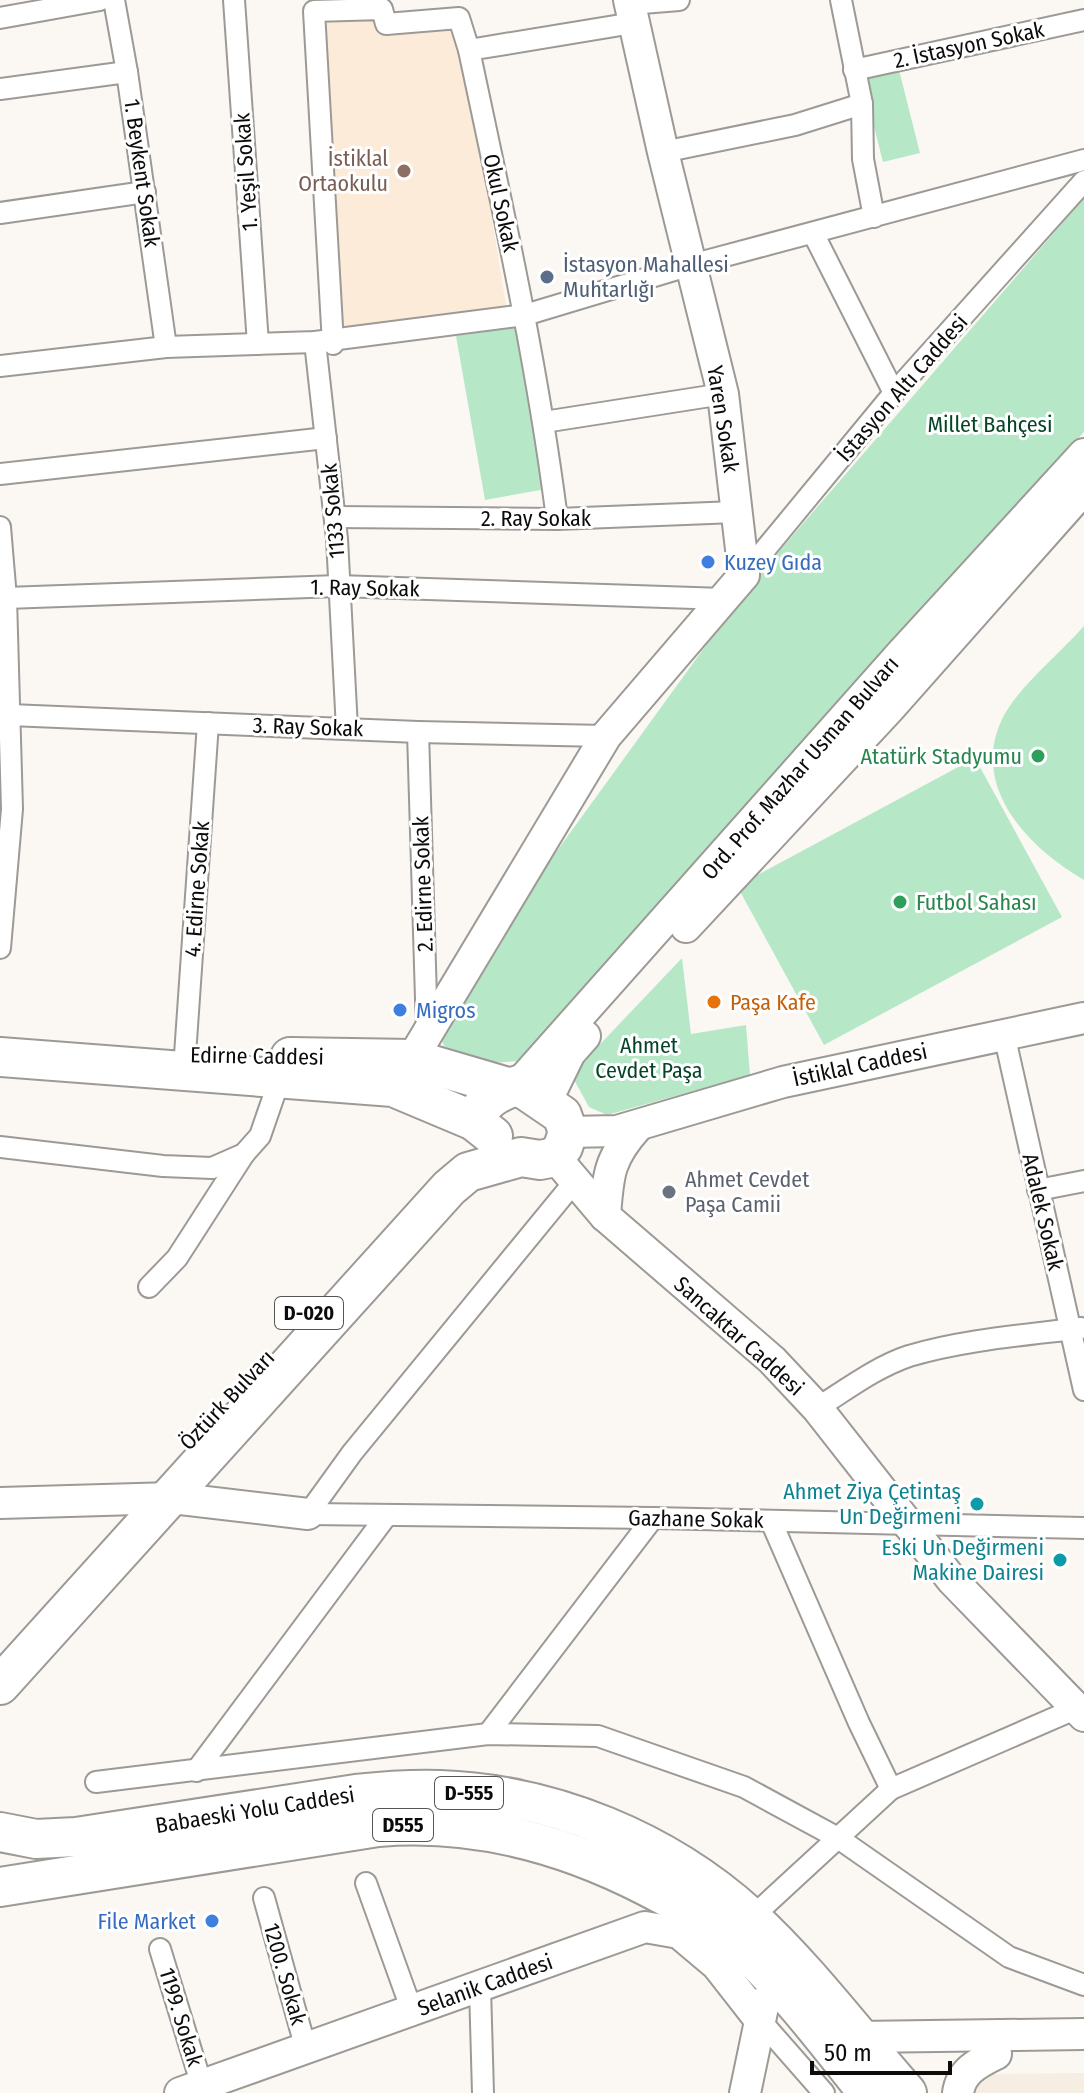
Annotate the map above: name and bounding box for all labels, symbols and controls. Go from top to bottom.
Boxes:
street label: 2. İstasyon Sokak [891,16,1047,74]
street label: 1. Beykent Sokak [118,97,166,250]
street label: 1. Yeşil Sokak [228,111,264,232]
place label: İstiklal Ortaokulu [298,145,388,197]
street label: Okul Sokak [477,151,525,255]
marker: İstiklal Ortaokulu [395,162,413,180]
place label: İstasyon Mahallesi Muhtarlığı [563,251,729,303]
marker: İstasyon Mahallesi Muhtarlığı [538,268,556,286]
street label: İstasyon Altı Caddesi [831,309,973,467]
street label: Yaren Sokak [701,363,745,475]
park label: Millet Bahçesi [927,411,1053,438]
street label: 1133 Sokak [315,462,351,560]
street label: 2. Ray Sokak [481,505,592,532]
place label: Kuzey Gıda [724,549,822,576]
marker: Kuzey Gıda [699,553,717,571]
street label: 1. Ray Sokak [310,574,420,602]
street label: Ord. Prof. Mazhar Usman Bulvarı [696,651,904,885]
street label: 3. Ray Sokak [252,712,364,742]
place label: Atatürk Stadyumu [861,743,1022,770]
marker: Atatürk Stadyumu [1029,747,1047,765]
street label: 2. Edirne Sokak [407,815,439,952]
street label: 4. Edirne Sokak [179,819,215,958]
place label: Futbol Sahası [916,889,1037,916]
marker: Futbol Sahası [891,893,909,911]
place label: Paşa Kafe [730,989,816,1016]
marker: Paşa Kafe [705,993,723,1011]
place label: Migros [416,997,476,1024]
marker: Migros [391,1001,409,1019]
park label: Ahmet Cevdet Paşa [595,1032,703,1084]
street label: İstiklal Caddesi [790,1038,930,1092]
street label: Edirne Caddesi [190,1041,324,1071]
street label: Adalek Sokak [1016,1151,1070,1274]
place label: Ahmet Cevdet Paşa Camii [685,1166,810,1218]
marker: Ahmet Cevdet Paşa Camii [660,1183,678,1201]
street label: Sancaktar Caddesi [669,1271,809,1401]
road number: D-020 [275,1297,343,1329]
street label: Öztürk Bulvarı [174,1344,280,1456]
place label: Ahmet Ziya Çetintaş Un Değirmeni [783,1478,961,1530]
marker: Ahmet Ziya Çetintaş Un Değirmeni [968,1495,986,1513]
street label: Gazhane Sokak [628,1504,765,1534]
place label: Eski Un Değirmeni Makine Dairesi [882,1534,1044,1586]
marker: Eski Un Değirmeni Makine Dairesi [1051,1551,1069,1569]
road number: D-555 [435,1777,503,1809]
street label: Babaeski Yolu Caddesi [154,1781,356,1839]
road number: D555 [373,1809,433,1841]
place label: File Market [98,1908,197,1935]
marker: File Market [203,1912,221,1930]
street label: 1200. Sokak [258,1920,313,2029]
street label: Selanik Caddesi [414,1948,556,2022]
street label: 1199. Sokak [153,1965,209,2070]
scale bar [812,2025,950,2075]
text: 50 m [824,2039,872,2067]

